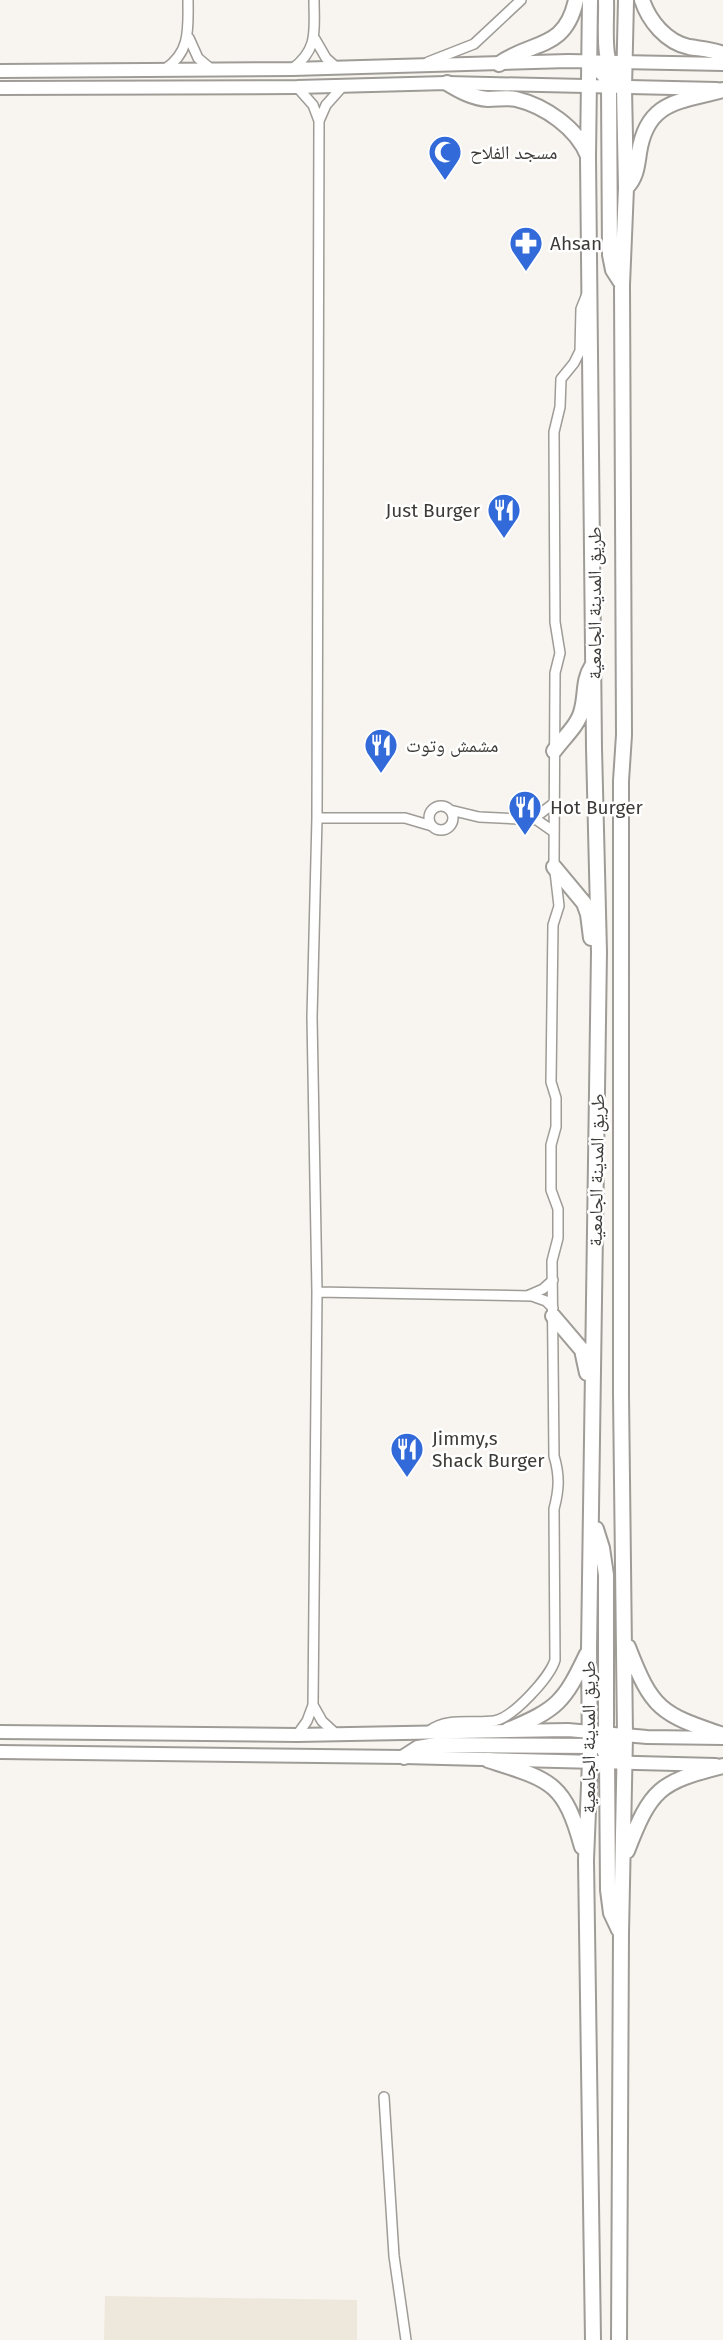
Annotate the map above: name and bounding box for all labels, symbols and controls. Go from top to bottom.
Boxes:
mosque icon: مسجد الفلاح [426,133,464,182]
place label: مسجد الفلاح [470,141,558,164]
pharmacy icon: Ahsan [507,224,545,273]
place label: Ahsan [550,232,602,255]
restaurant icon: Just Burger [485,491,523,540]
place label: Just Burger [385,499,481,522]
street label: طريق المدينة الجامعية [583,526,606,680]
restaurant icon: مشمش وتوت [362,726,400,775]
place label: مشمش وتوت [406,734,498,757]
restaurant icon: Hot Burger [506,788,544,837]
place label: Hot Burger [550,796,644,819]
street label: طريق المدينة الجامعية [584,1093,609,1247]
place label: Jimmy,s Shack Burger [432,1427,545,1472]
restaurant icon: Jimmy,s Shack Burger [388,1430,426,1479]
street label: طريق المدينة الجامعية [577,1660,600,1814]

